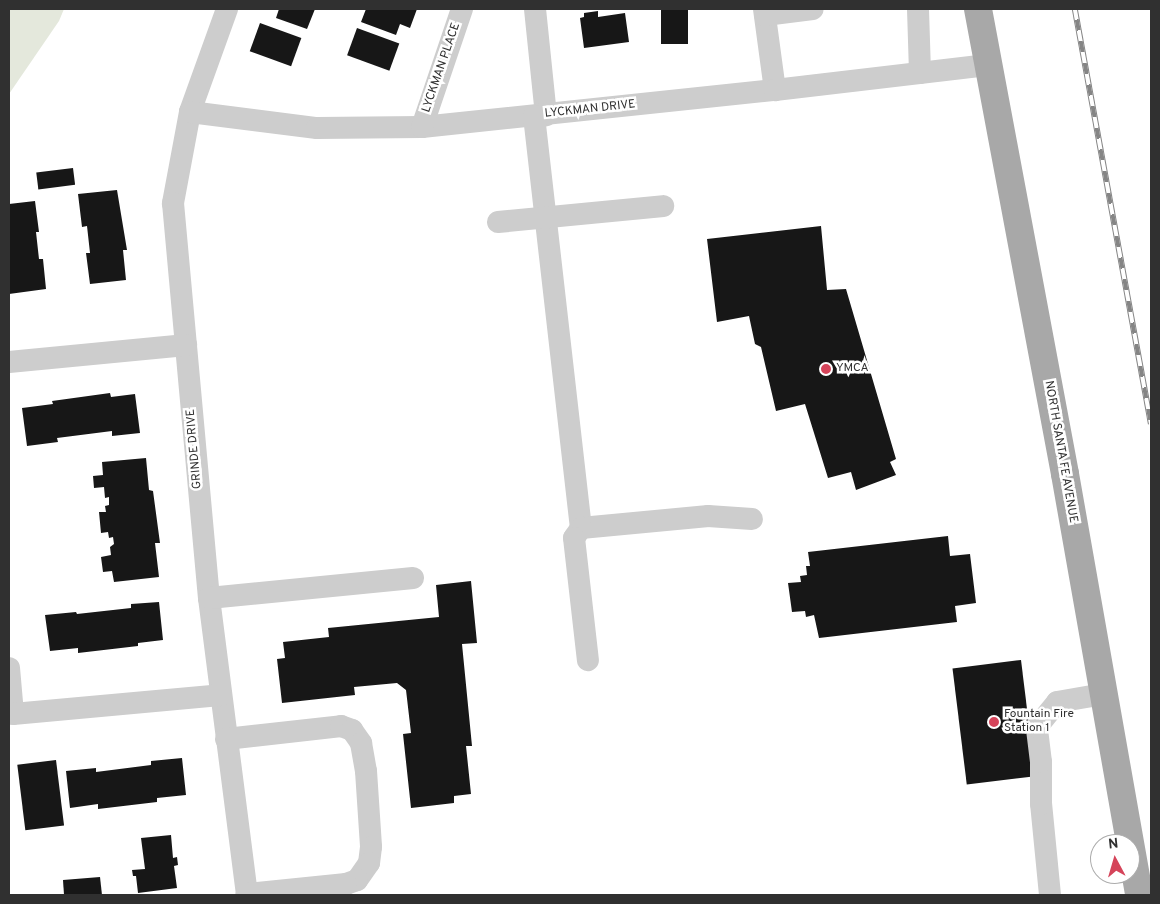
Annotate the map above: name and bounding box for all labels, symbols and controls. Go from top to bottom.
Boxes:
street label: LYCKMAN PLACE [420,21,464,115]
street label: LYCKMAN DRIVE [544,98,636,122]
place label: YMCA [836,362,869,376]
marker: YMCA [820,363,832,375]
street label: NORTH SANTA FE AVENUE [1040,379,1080,525]
street label: GRINDE DRIVE [184,408,206,490]
place label: Fountain Fire Station 1 [1004,708,1074,736]
marker: Fountain Fire Station 1 [988,716,1000,728]
north arrow [1090,834,1140,884]
text: N [1108,836,1119,854]

